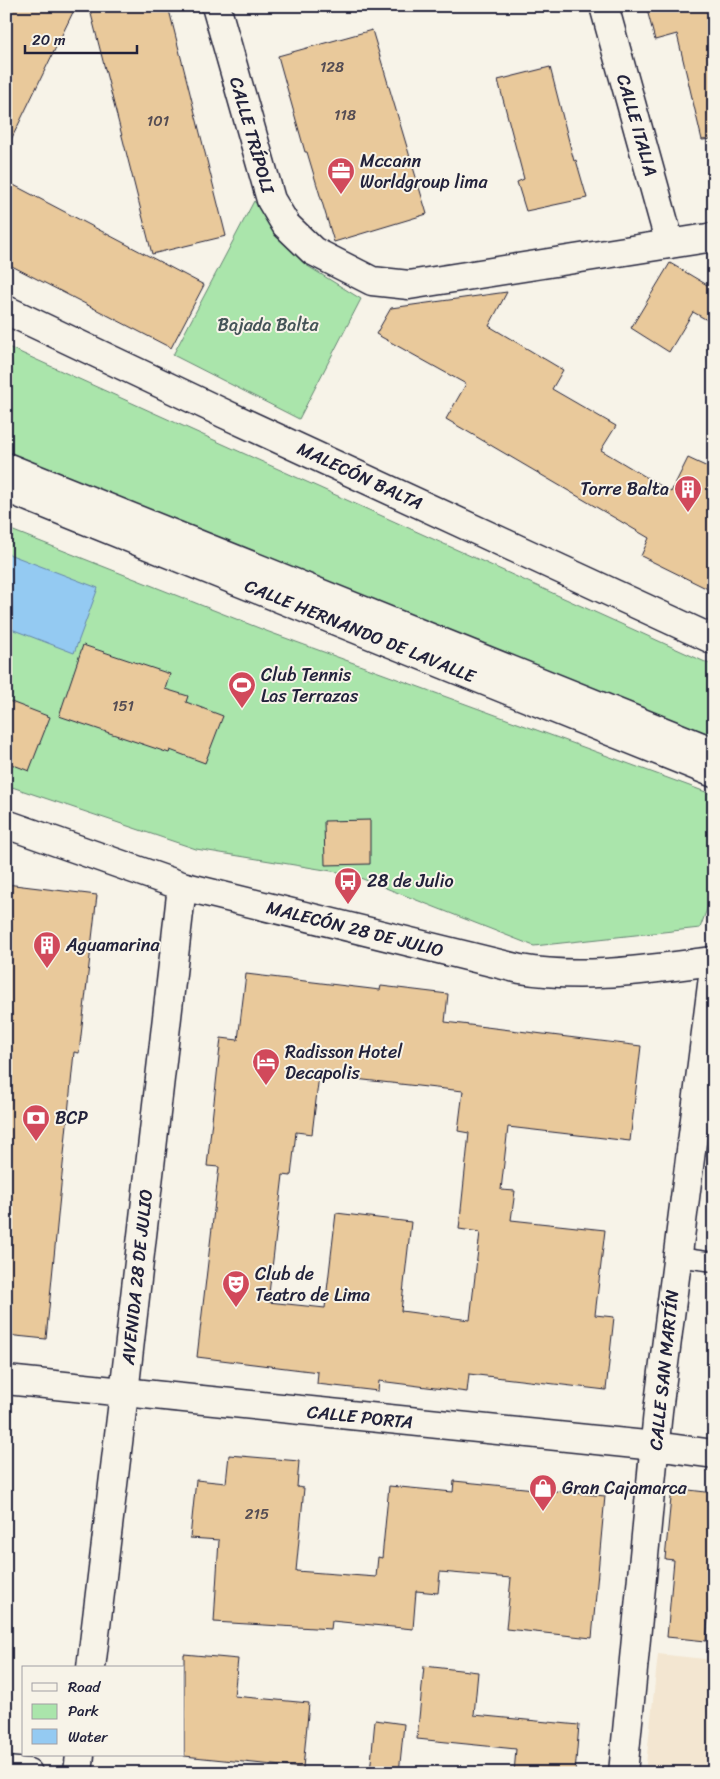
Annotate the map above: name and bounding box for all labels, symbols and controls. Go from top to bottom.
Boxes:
scale bar [25,22,138,54]
text: 20 m [32,27,66,53]
house number: 128 [320,54,344,80]
street label: CALLE ITALIA [607,70,667,180]
street label: CALLE TRÍPOLI [220,73,284,199]
house number: 118 [334,102,356,128]
house number: 101 [147,108,169,134]
place label: Mccann Worldgroup lima [360,145,488,198]
office icon: Mccann Worldgroup lima [326,156,356,195]
park label: Bajada Balta [218,309,319,341]
street label: MALECÓN BALTA [292,433,428,519]
place label: Torre Balta [580,473,669,505]
building icon: Torre Balta [673,474,703,513]
street label: CALLE HERNANDO DE LAVALLE [240,570,481,692]
place label: Club Tennis Las Terrazas [261,659,359,712]
sports icon: Club Tennis Las Terrazas [227,670,257,709]
house number: 151 [112,693,134,719]
place label: 28 de Julio [367,865,454,897]
bus stop icon: 28 de Julio [333,866,363,905]
street label: MALECÓN 28 DE JULIO [263,892,447,966]
place label: Aguamarina [65,929,160,961]
building icon: Aguamarina [32,930,62,969]
place label: Radisson Hotel Decapolis [285,1036,403,1089]
hotel icon: Radisson Hotel Decapolis [251,1047,281,1086]
place label: BCP [55,1102,89,1134]
bank icon: BCP [21,1103,51,1142]
street label: AVENIDA 28 DE JULIO [112,1188,162,1367]
place label: Club de Teatro de Lima [255,1258,370,1311]
theatre icon: Club de Teatro de Lima [221,1269,251,1308]
street label: CALLE SAN MARTÍN [640,1288,688,1452]
street label: CALLE PORTA [305,1396,415,1438]
place label: Gran Cajamarca [562,1472,688,1504]
shop icon: Gran Cajamarca [528,1473,558,1512]
house number: 215 [245,1501,269,1527]
legend [22,1666,185,1756]
text: Road [68,1674,101,1700]
text: Park [68,1698,99,1724]
text: Water [68,1724,108,1750]

